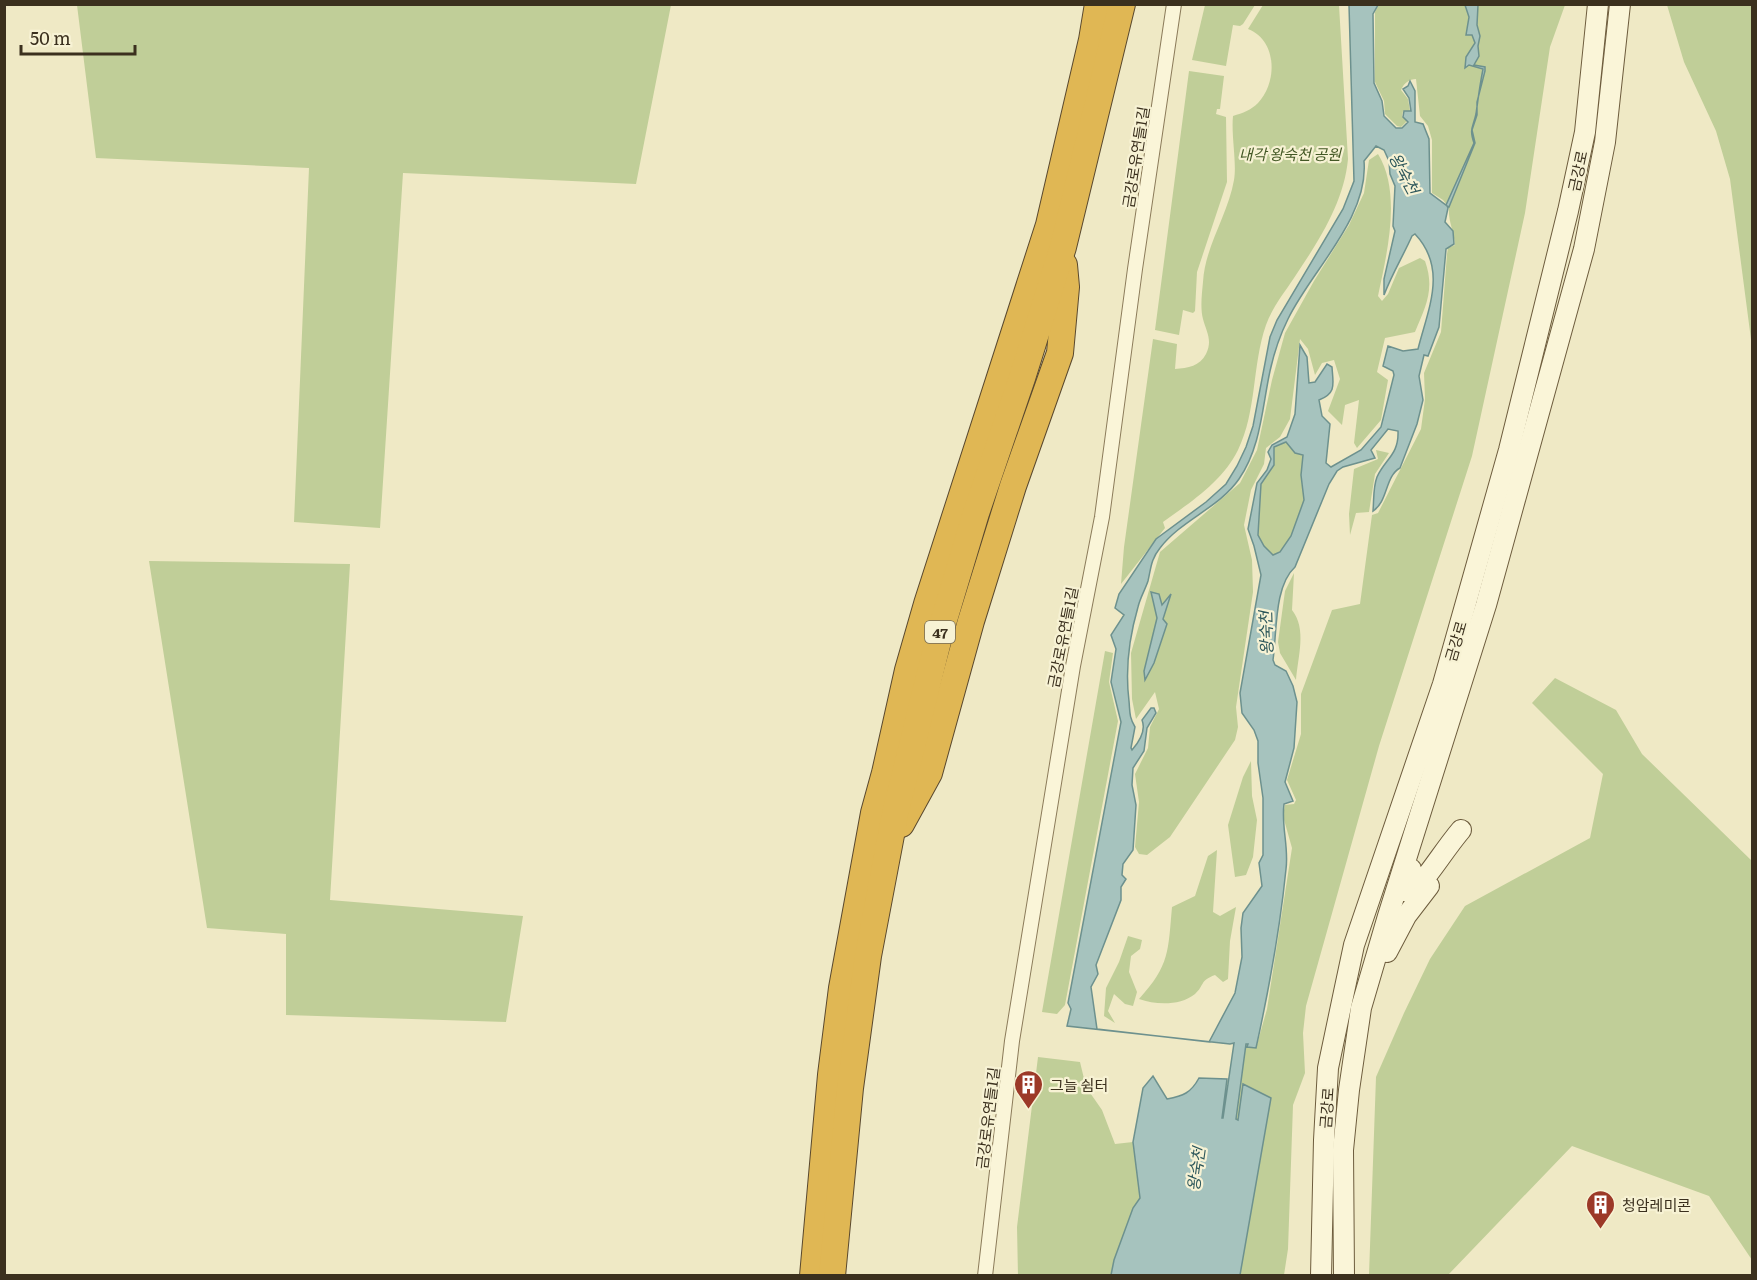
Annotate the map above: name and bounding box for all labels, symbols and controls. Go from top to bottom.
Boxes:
scale bar [21,18,135,56]
text: 50 m [30,24,71,51]
street label: 금강로유연들1길 [1116,104,1154,210]
park label: 내각 왕숙천 공원 [1239,142,1342,165]
water label: 왕숙천 [1384,148,1427,200]
street label: 금강로 [1561,148,1593,194]
street label: 금강로유연들1길 [1041,584,1083,690]
water label: 왕숙천 [1252,608,1278,655]
street label: 금강로 [1438,618,1472,664]
road number: 47 [925,621,955,643]
street label: 금강로유연들1길 [969,1066,1005,1170]
building icon: 그늘 쉼터 [1013,1068,1045,1110]
place label: 그늘 쉼터 [1050,1073,1108,1096]
street label: 금강로 [1313,1087,1339,1129]
water label: 왕숙천 [1180,1143,1210,1193]
building icon: 청암레미콘 [1585,1188,1617,1230]
place label: 청암레미콘 [1622,1193,1691,1216]

